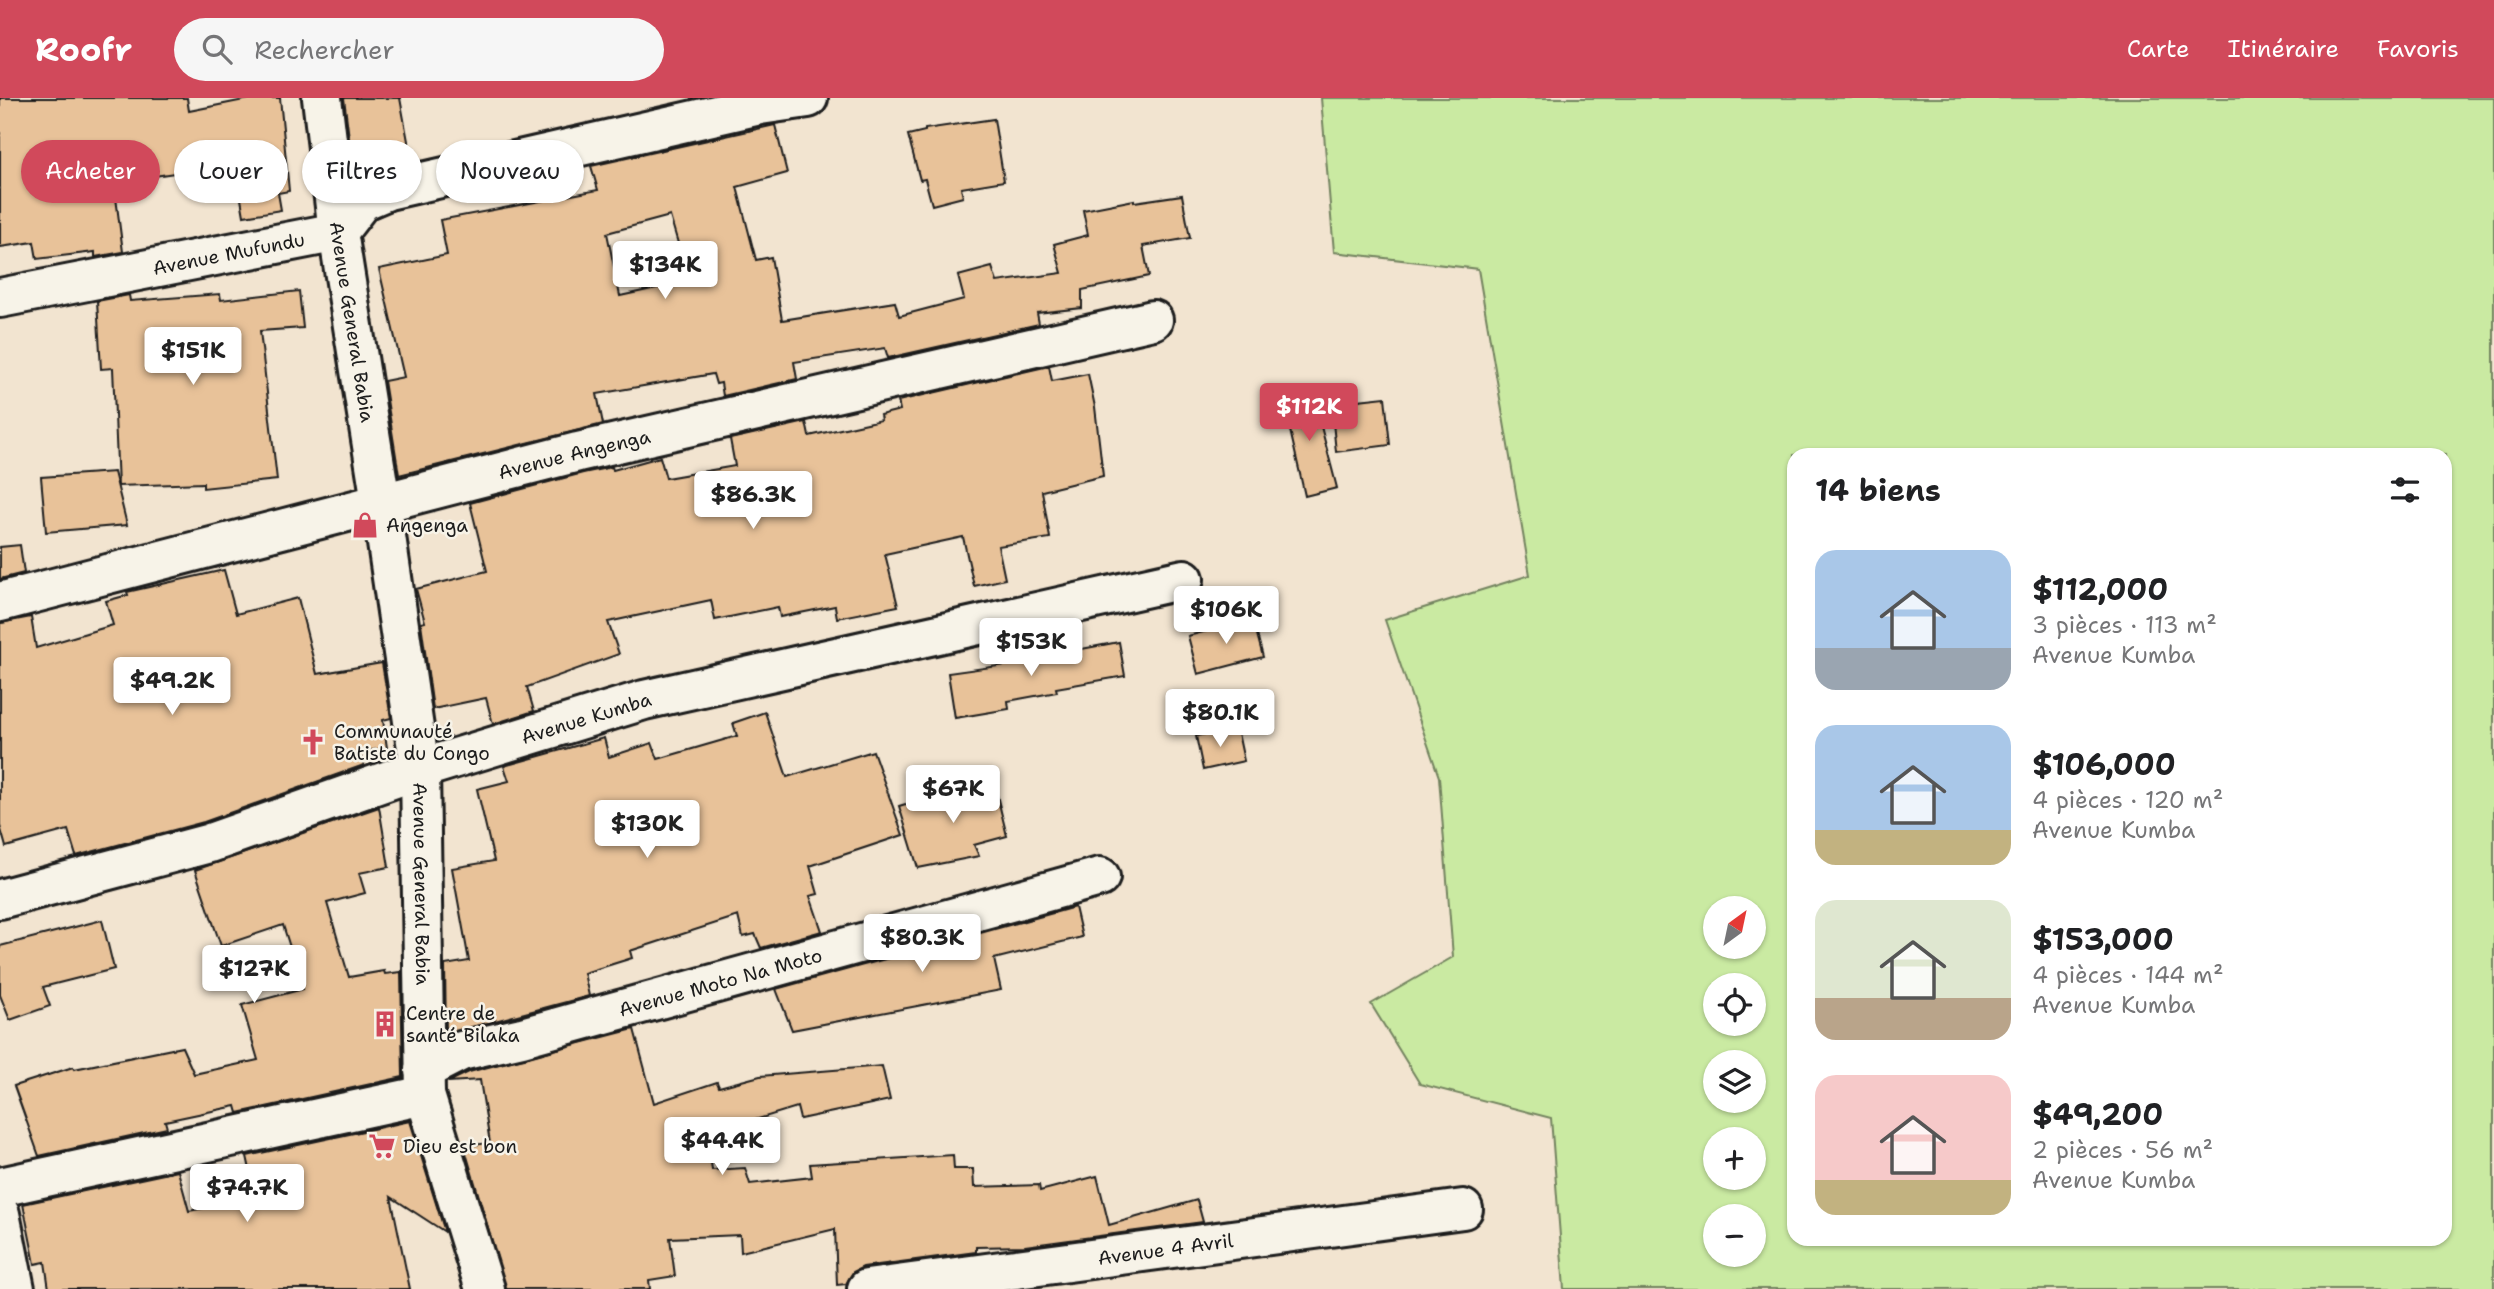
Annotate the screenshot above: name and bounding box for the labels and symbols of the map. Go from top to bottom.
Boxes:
street label: Avenue General Babia [324,220,380,424]
street label: Avenue Mufundu [151,227,307,281]
pin: $134K [616,242,714,301]
pin: $151K [144,328,242,387]
pin: $112K [1260,384,1358,443]
street label: Avenue Angenga [496,424,653,485]
pin: $86.3K [696,472,810,531]
shop icon: Angenga [350,510,380,540]
place label: Angenga [386,513,468,538]
pin: $106K [1177,587,1275,646]
pin: $153K [982,618,1080,678]
pin: $49.2K [115,658,229,717]
street label: Avenue Kumba [518,687,654,750]
pin: $80.1K [1163,690,1277,749]
place label: Communauté Batiste du Congo [334,719,490,766]
church icon: Communauté Batiste du Congo [298,727,328,757]
pin: $67K [912,766,994,825]
street label: Avenue General Babia [407,782,435,986]
pin: $130K [598,800,696,860]
north arrow [1703,896,1766,959]
pin: $80.3K [865,914,979,974]
street label: Avenue Moto Na Moto [616,943,825,1023]
pin: $127K [205,946,303,1005]
place label: Centre de santé Bilaka [406,1001,520,1048]
building icon: Centre de santé Bilaka [370,1009,400,1039]
pin: $44.4K [665,1118,779,1177]
supermarket icon: Dieu est bon [367,1131,397,1161]
place label: Dieu est bon [403,1134,517,1159]
pin: $74.7K [190,1164,304,1224]
street label: Avenue 4 Avril [1096,1228,1235,1271]

